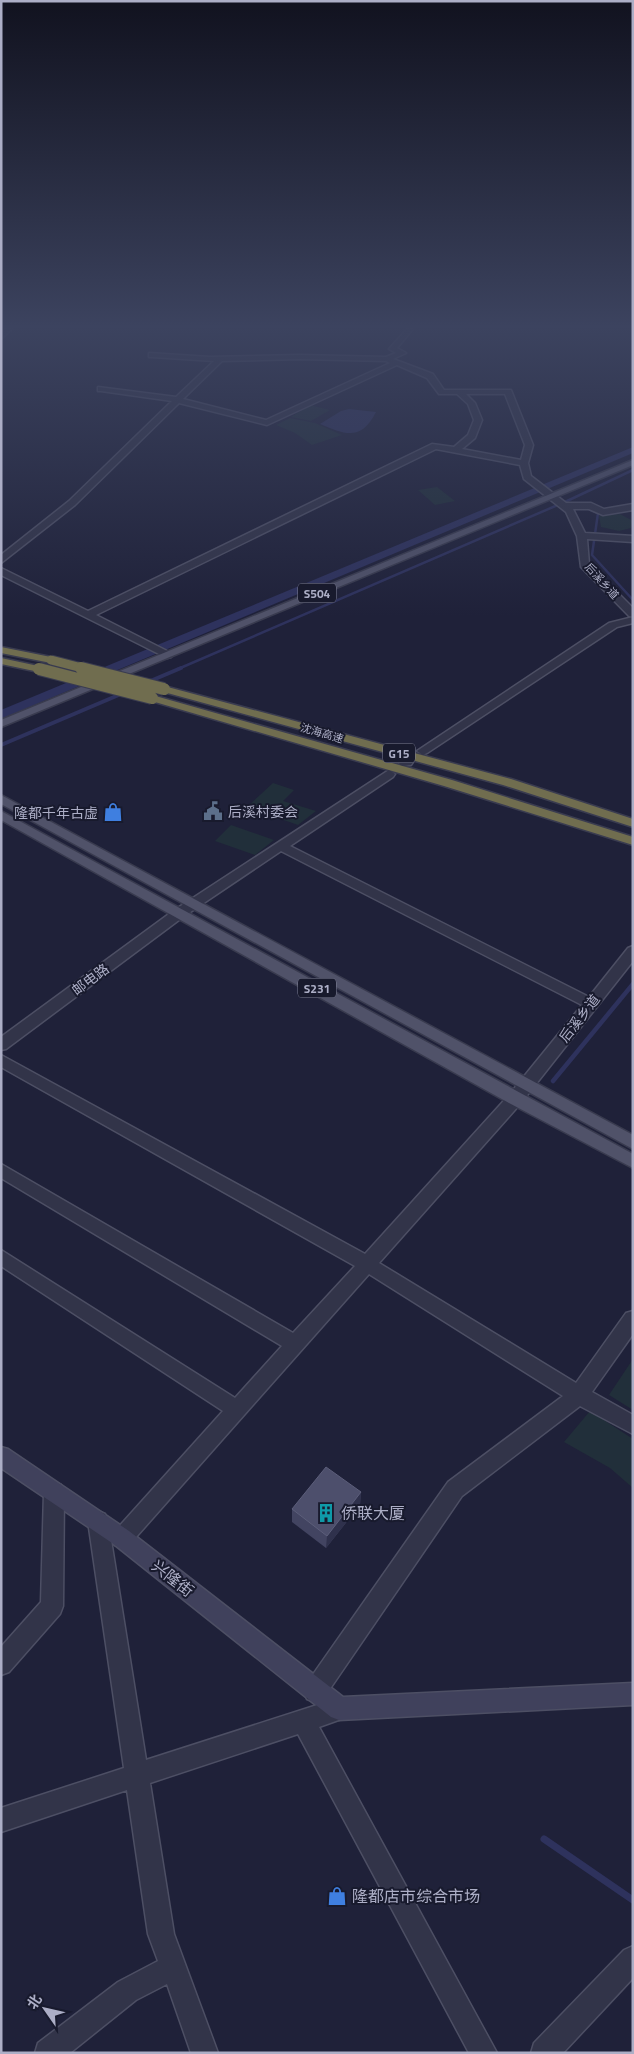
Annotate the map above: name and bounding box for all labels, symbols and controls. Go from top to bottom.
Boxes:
street label: 后溪乡道 [581,559,623,603]
road number: S504 [298,584,336,602]
street label: 沈海高速 [299,719,345,747]
road number: G15 [383,744,415,762]
public building icon: 后溪村委会 [202,800,224,822]
shop icon: 隆都千年古虚 [102,801,124,823]
place label: 后溪村委会 [228,801,298,822]
place label: 隆都千年古虚 [14,802,98,823]
street label: 邮电路 [67,958,113,1000]
road number: S231 [298,978,336,998]
street label: 后溪乡道 [553,989,605,1047]
place label: 侨联大厦 [341,1501,405,1525]
building icon: 侨联大厦 [315,1502,337,1524]
street label: 兴隆街 [147,1554,199,1602]
place label: 隆都店市综合市场 [352,1884,480,1908]
shop icon: 隆都店市综合市场 [326,1885,348,1907]
north arrow [20,1984,70,2034]
text: 北 [21,1990,46,2013]

